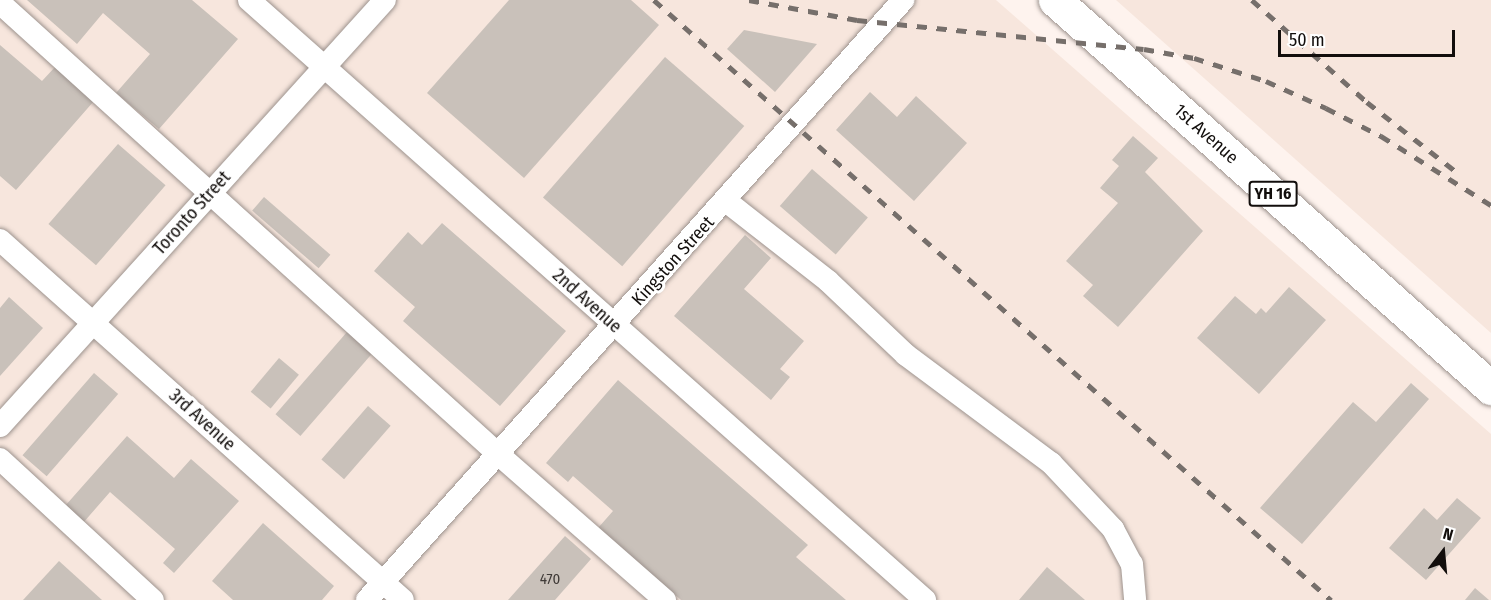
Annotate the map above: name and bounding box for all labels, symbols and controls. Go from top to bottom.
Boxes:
scale bar [1281,18,1458,56]
text: 50 m [1289,29,1325,51]
street label: 1st Avenue [1169,100,1243,168]
street label: Toronto Street [149,167,235,259]
road number: YH 16 [1248,181,1298,207]
street label: Kingston Street [627,212,719,310]
street label: 2nd Avenue [548,264,626,338]
street label: 3rd Avenue [164,385,240,455]
north arrow [1413,522,1473,582]
text: N [1441,524,1455,545]
house number: 470 [540,571,560,589]

